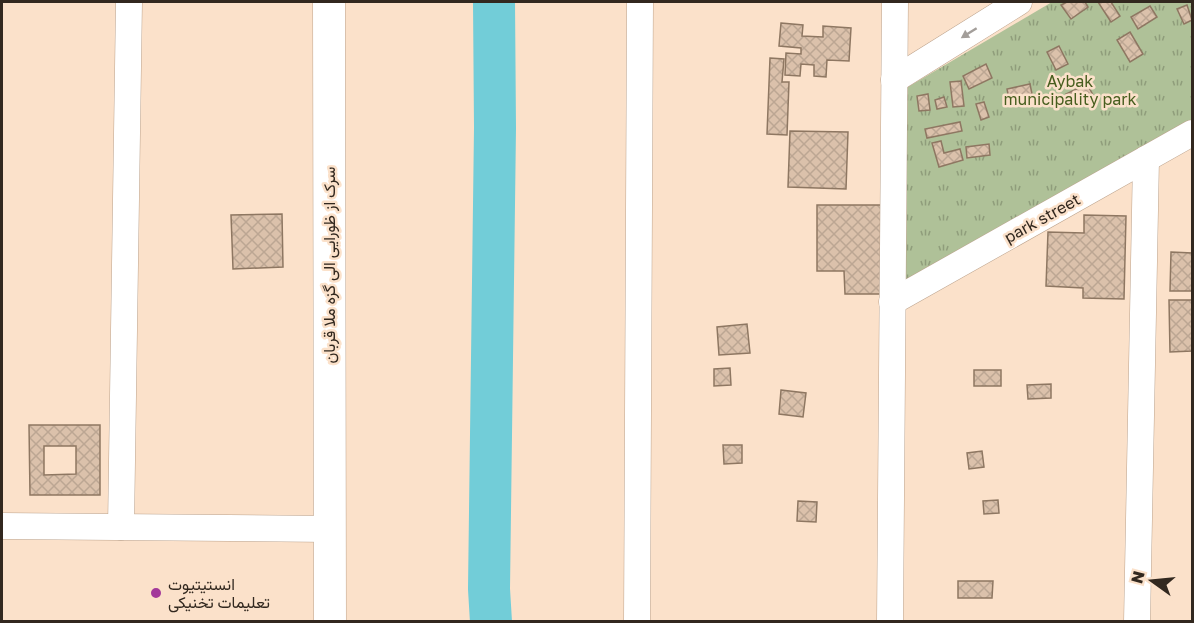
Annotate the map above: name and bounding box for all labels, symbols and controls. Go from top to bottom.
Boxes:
one-way arrow [961,27,977,38]
park label: Aybak municipality park [1003,71,1137,109]
street label: سرک از ظورایی الی گزه ملا قربان [319,167,340,363]
street label: park street [1000,189,1084,247]
north arrow [1122,551,1182,611]
text: N [1126,569,1149,586]
place label: انستیتیوت تعلیمات تخنیکی [168,574,270,613]
marker: انستیتیوت تعلیمات تخنیکی [149,586,163,600]

